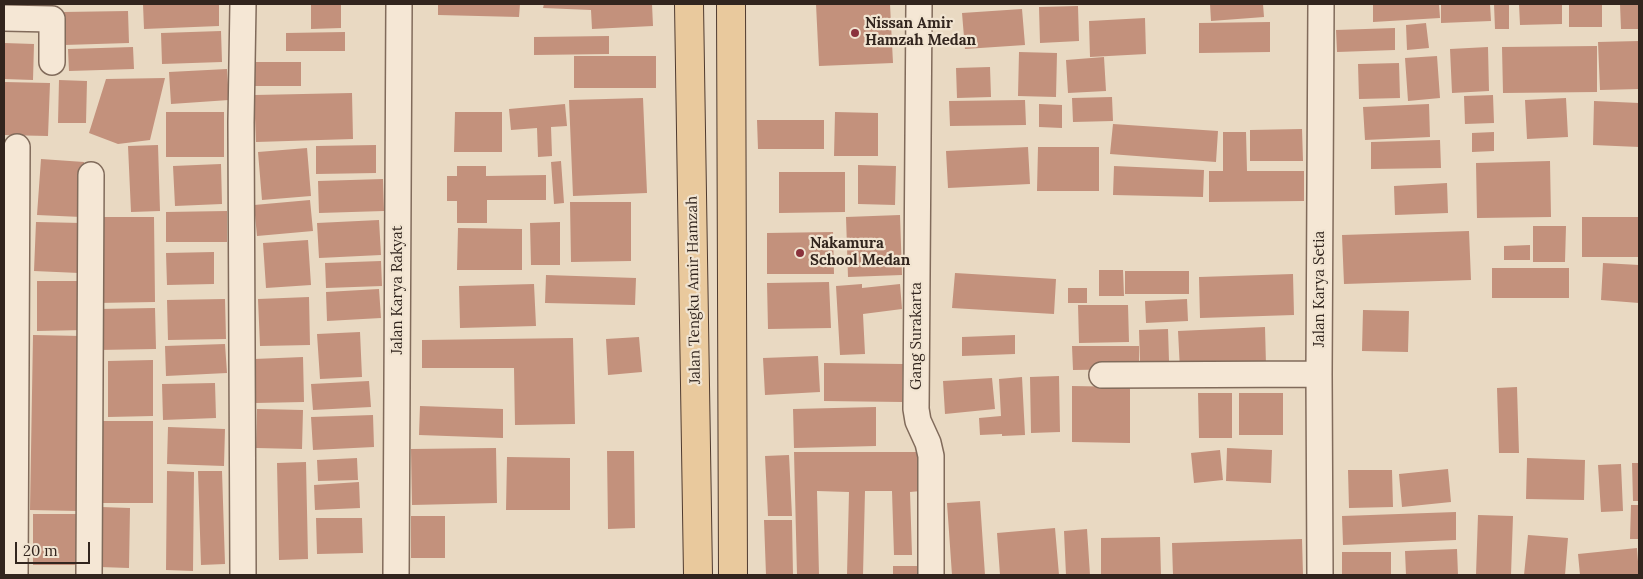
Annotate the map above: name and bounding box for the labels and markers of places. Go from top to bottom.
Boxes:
place label: Nissan Amir Hamzah Medan [865,15,976,50]
marker: Nissan Amir Hamzah Medan [849,27,861,39]
place label: Nakamura School Medan [810,235,910,270]
marker: Nakamura School Medan [794,247,806,259]

